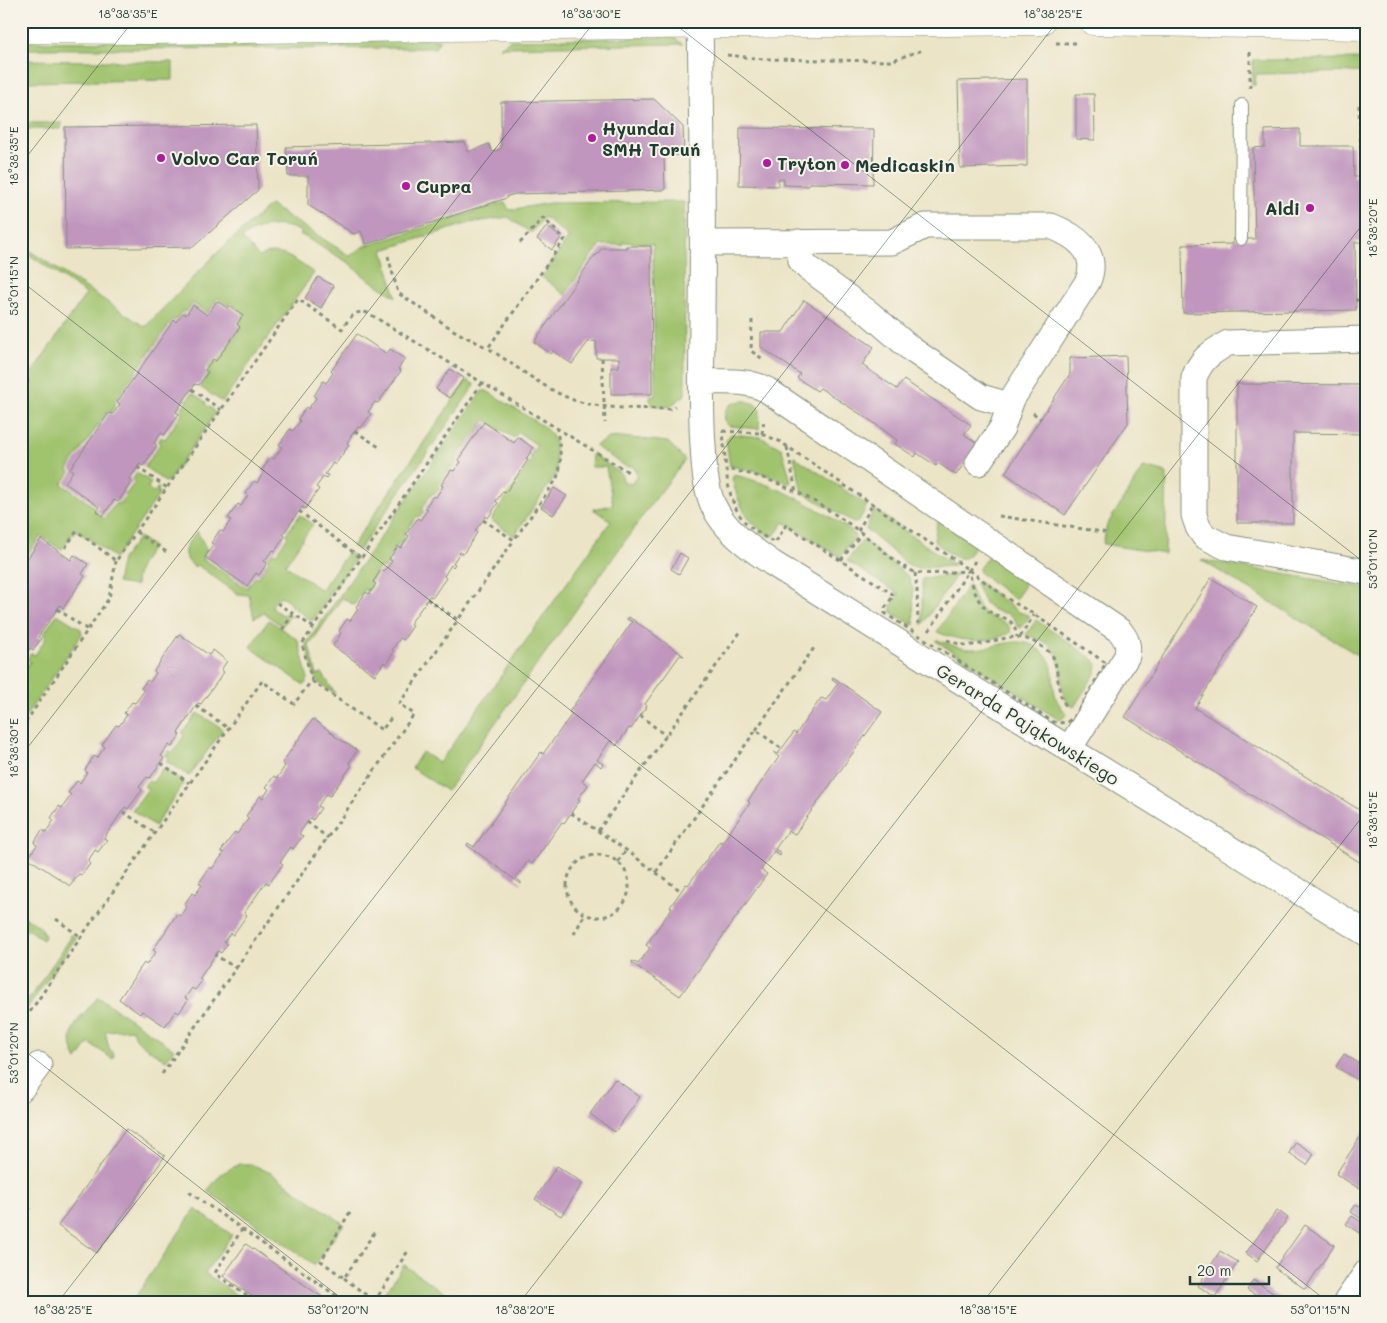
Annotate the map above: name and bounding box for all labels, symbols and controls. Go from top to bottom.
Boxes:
text: 18°38'35"E [98,5,158,21]
text: 18°38'30"E [561,5,621,21]
text: 18°38'25"E [1024,5,1083,21]
place label: Hyundai SMH Toruń [602,116,700,161]
text: 18°38'35"E [5,126,21,186]
marker: Hyundai SMH Toruń [586,132,598,144]
place label: Volvo Car Toruń [171,146,318,170]
place label: Tryton [777,151,836,175]
marker: Volvo Car Toruń [155,152,167,164]
place label: Medicaskin [855,153,955,177]
marker: Tryton [761,157,773,169]
marker: Medicaskin [839,159,851,171]
place label: Cupra [416,174,471,198]
marker: Cupra [400,180,412,192]
place label: Aldi [1265,196,1300,220]
text: 18°38'20"E [1364,198,1380,258]
marker: Aldi [1304,202,1316,214]
text: 53°01'15"N [5,256,21,316]
text: 53°01'10"N [1364,529,1380,589]
street label: Gerarda Pająkowskiego [932,658,1124,790]
text: 18°38'30"E [5,718,21,778]
text: 18°38'15"E [1364,791,1380,849]
text: 53°01'20"N [5,1022,21,1084]
scale bar [1190,1253,1268,1285]
text: 20 m [1197,1260,1231,1280]
text: 18°38'25"E [34,1301,93,1317]
text: 53°01'20"N [307,1301,369,1317]
text: 18°38'20"E [495,1301,555,1317]
text: 18°38'15"E [959,1301,1017,1317]
text: 53°01'15"N [1290,1301,1350,1317]

